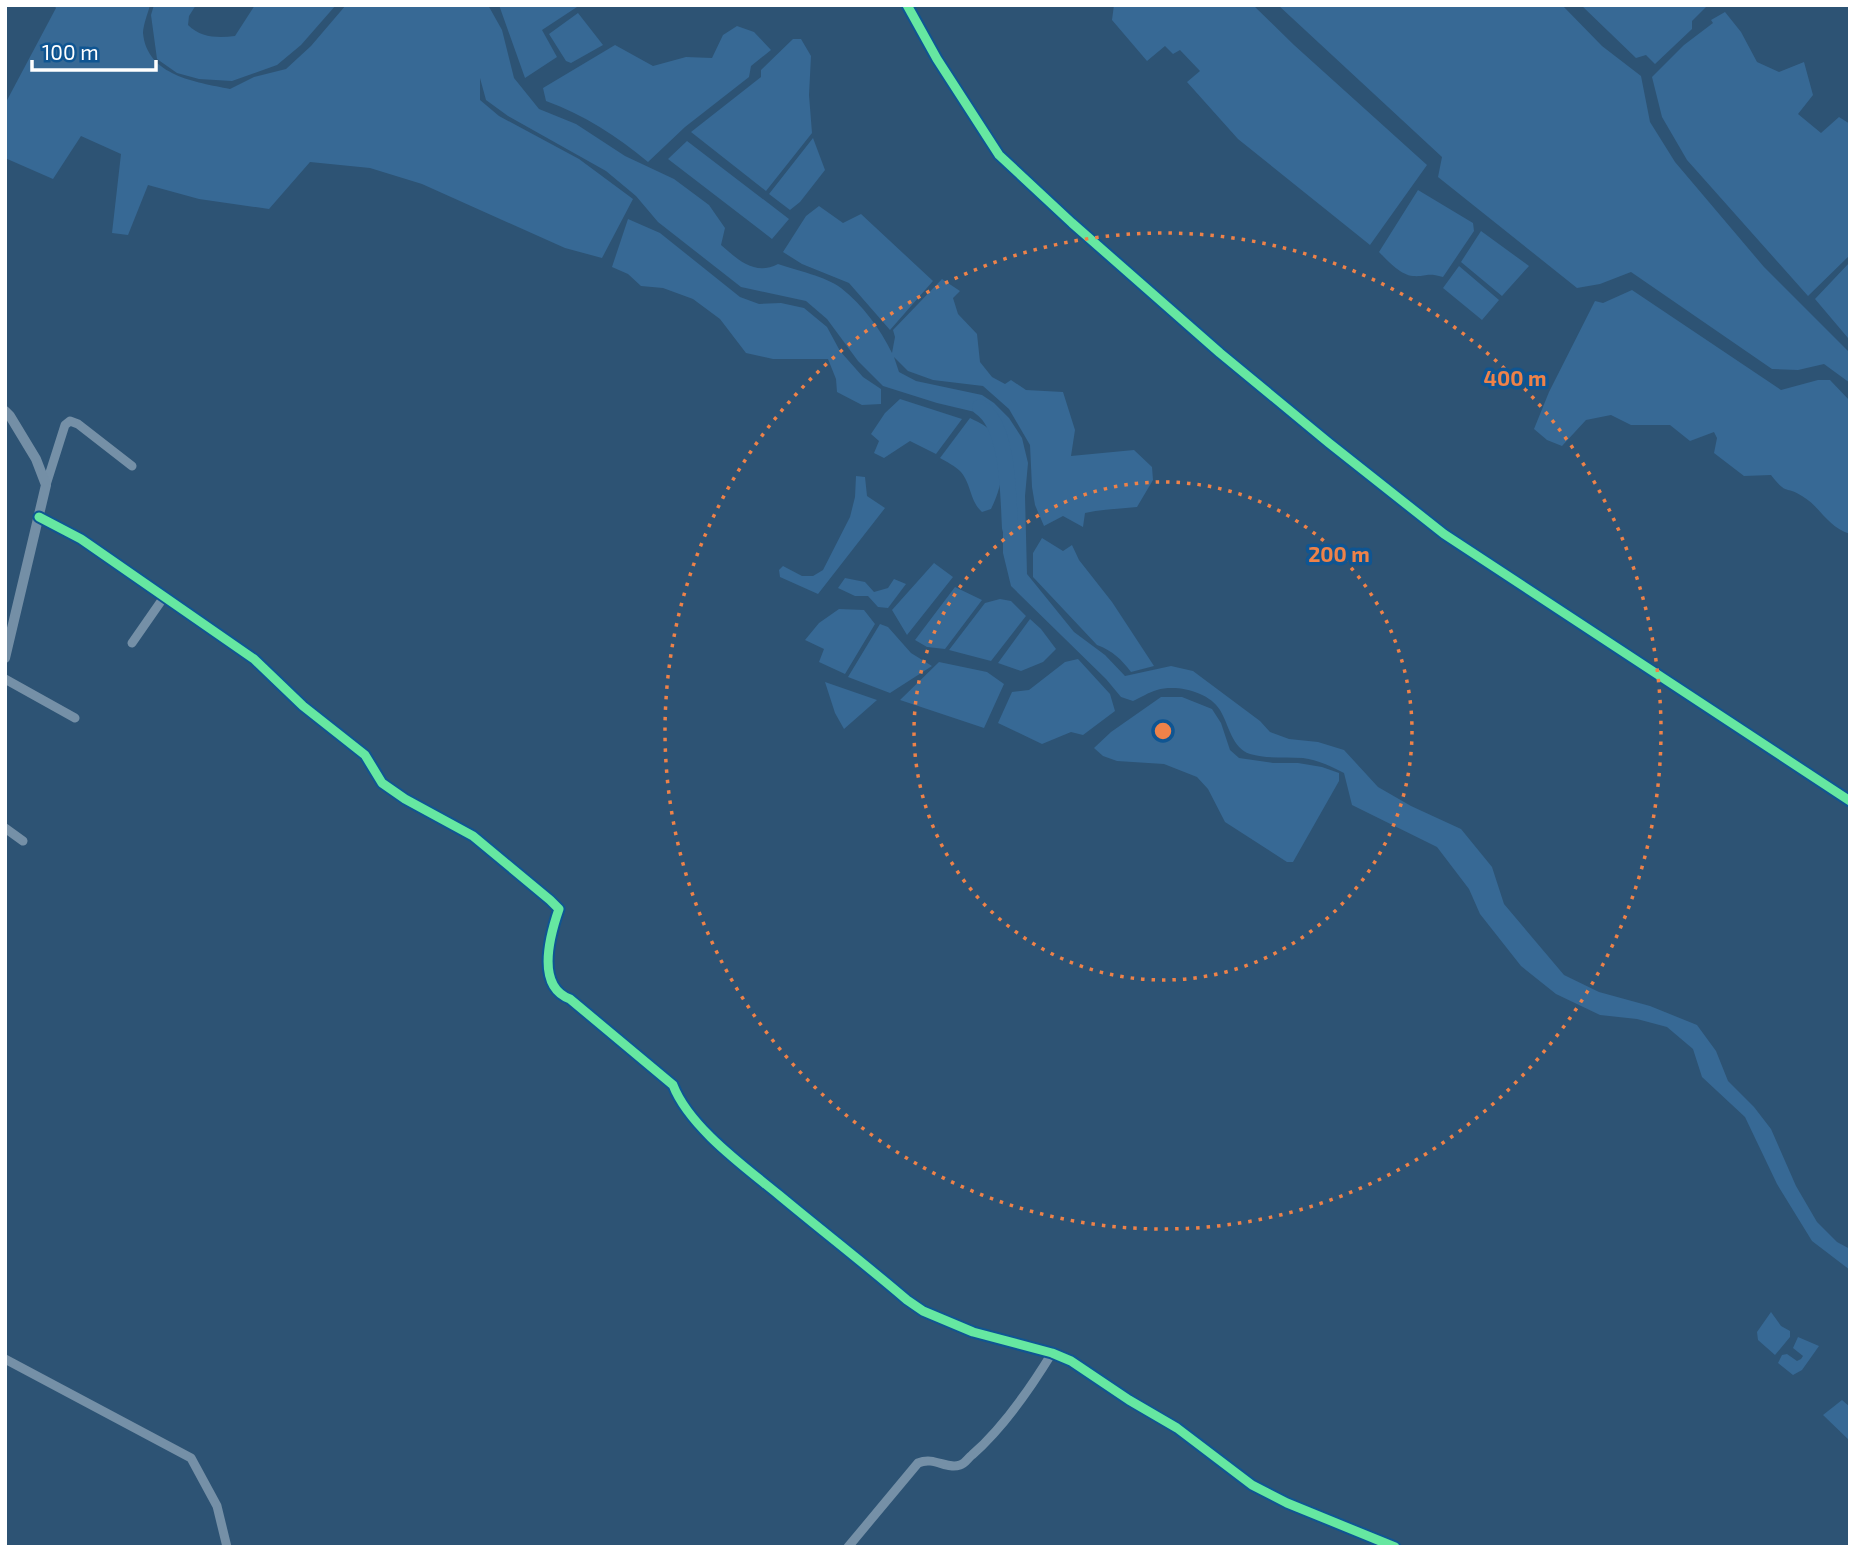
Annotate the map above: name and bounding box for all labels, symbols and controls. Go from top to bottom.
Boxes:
scale bar [32,28,156,72]
text: 100 m [42,39,99,64]
text: 400 m [1484,365,1546,390]
text: 200 m [1308,541,1370,566]
centre of rings [1151,719,1175,743]

